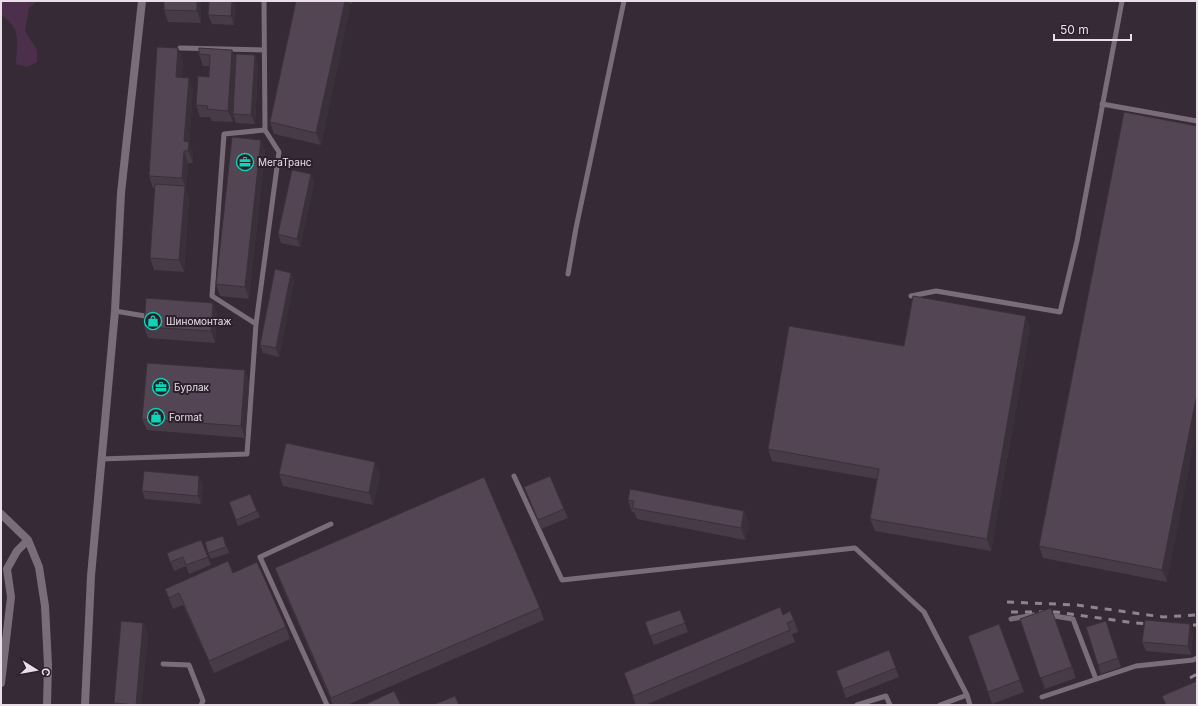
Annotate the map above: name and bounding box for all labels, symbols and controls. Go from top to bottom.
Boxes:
scale bar [1054,16,1131,42]
text: 50 m [1060,22,1089,37]
office icon: МегаТранс [235,152,255,172]
place label: МегаТранс [258,156,312,168]
shop icon: Шиномонтаж [143,311,163,331]
place label: Шиномонтаж [166,315,231,327]
office icon: Бурлак [151,377,171,397]
place label: Бурлак [174,381,210,393]
shop icon: Format [146,407,166,427]
place label: Format [169,411,203,423]
north arrow [16,650,56,690]
text: С [38,667,53,677]

